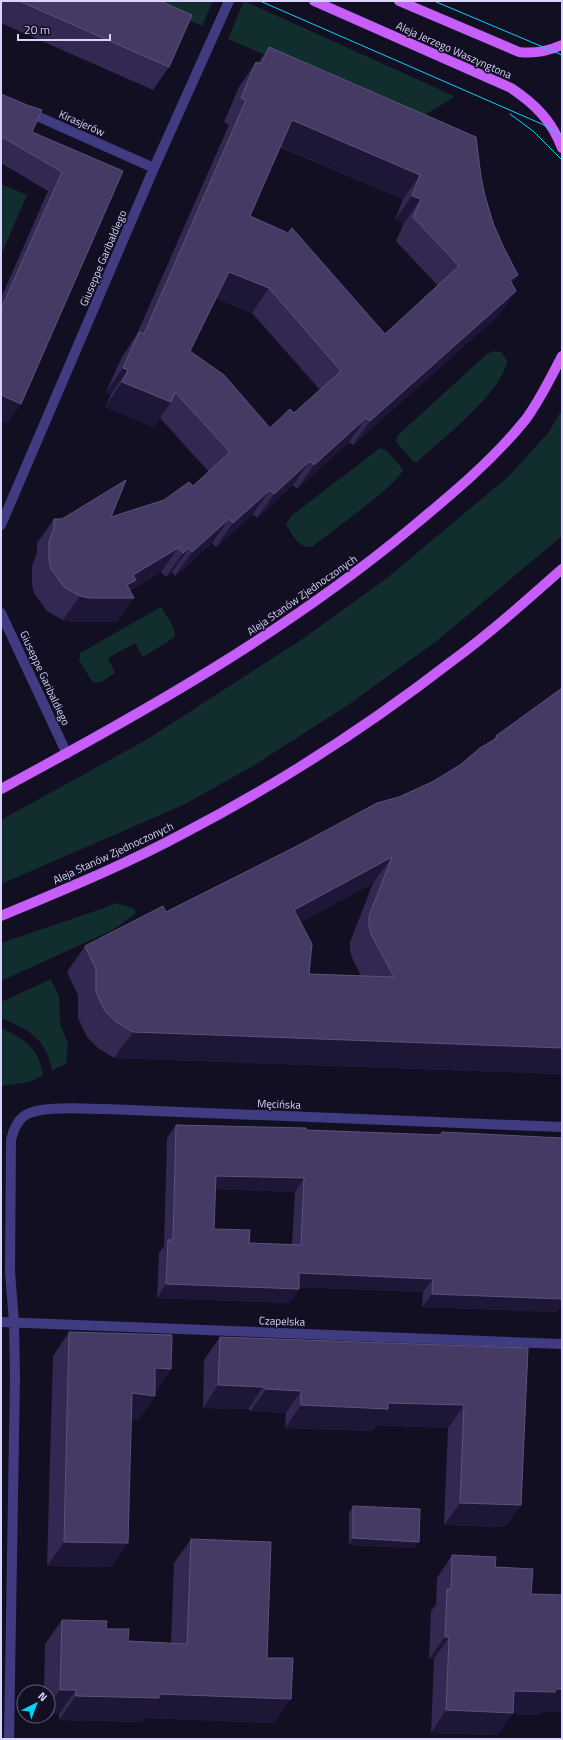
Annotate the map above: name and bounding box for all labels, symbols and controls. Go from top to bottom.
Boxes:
scale bar [18,16,110,42]
street label: Aleja Jerzego Waszyngtona [394,17,515,83]
text: 20 m [24,20,50,39]
street label: Kirasjerów [56,106,108,141]
street label: Giuseppe Garibaldiego [76,207,131,308]
street label: Aleja Stanów Zjednoczonych [244,551,360,639]
street label: Giuseppe Garibaldiego [16,628,74,728]
street label: Aleja Stanów Zjednoczonych [50,818,176,888]
street label: Męcińska [257,1095,302,1113]
street label: Czapelska [259,1312,306,1330]
north arrow [16,1684,56,1724]
text: N [35,1688,51,1705]

